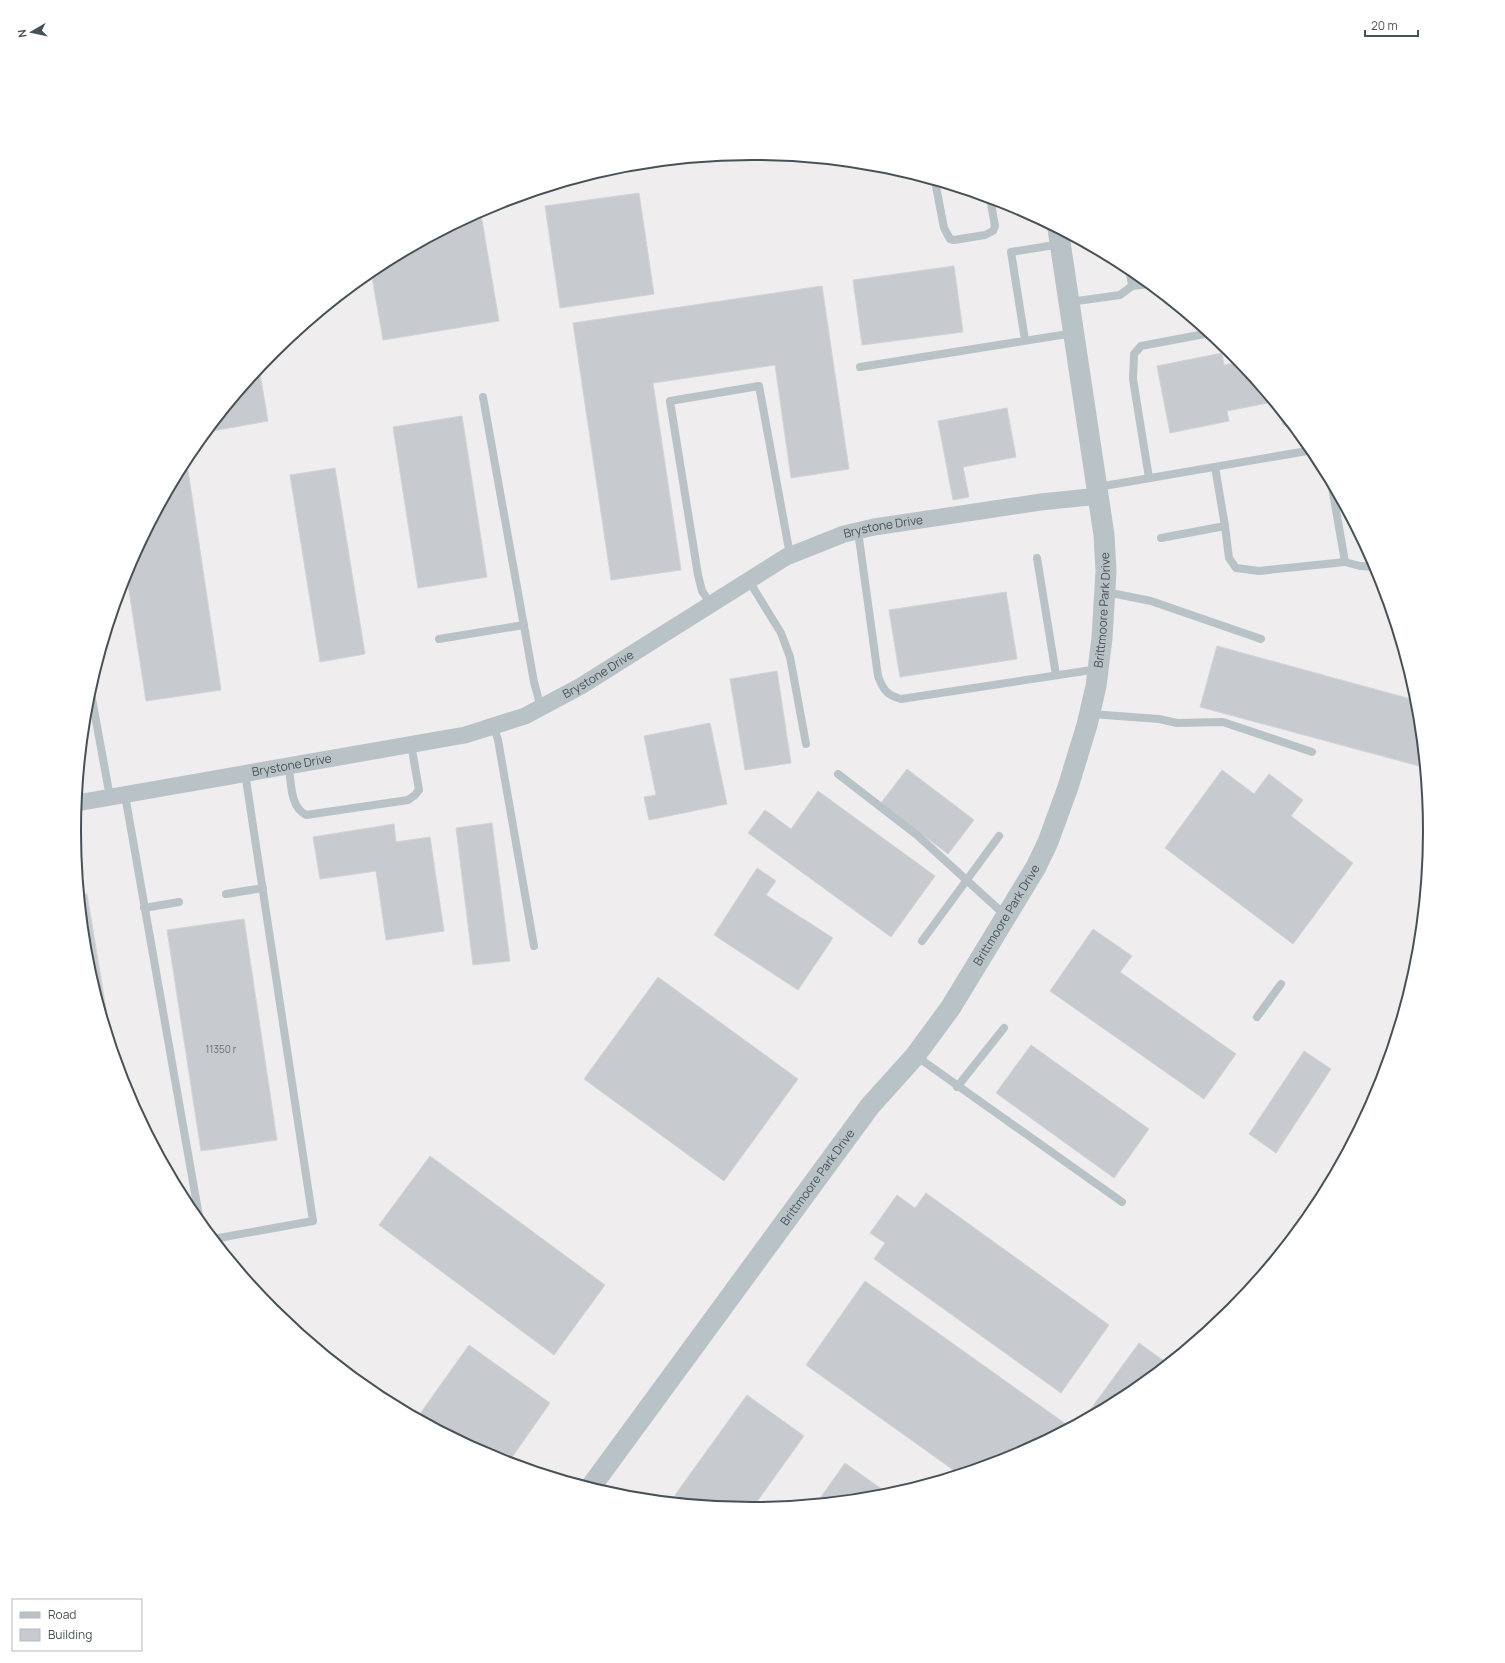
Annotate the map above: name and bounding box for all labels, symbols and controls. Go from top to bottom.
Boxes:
north arrow [12,12,52,52]
scale bar [1365,12,1418,38]
text: 20 m [1371,17,1398,34]
text: N [14,28,30,39]
street label: Brystone Drive [842,511,924,542]
street label: Brittmoore Park Drive [1089,552,1114,669]
street label: Brystone Drive [559,646,637,702]
street label: Brystone Drive [251,750,333,780]
street label: Brittmoore Park Drive [969,861,1044,969]
house number: 11350 r [206,1042,237,1056]
street label: Brittmoore Park Drive [776,1125,858,1229]
legend [12,1599,142,1651]
text: Road [48,1606,76,1623]
text: Building [48,1626,92,1643]

